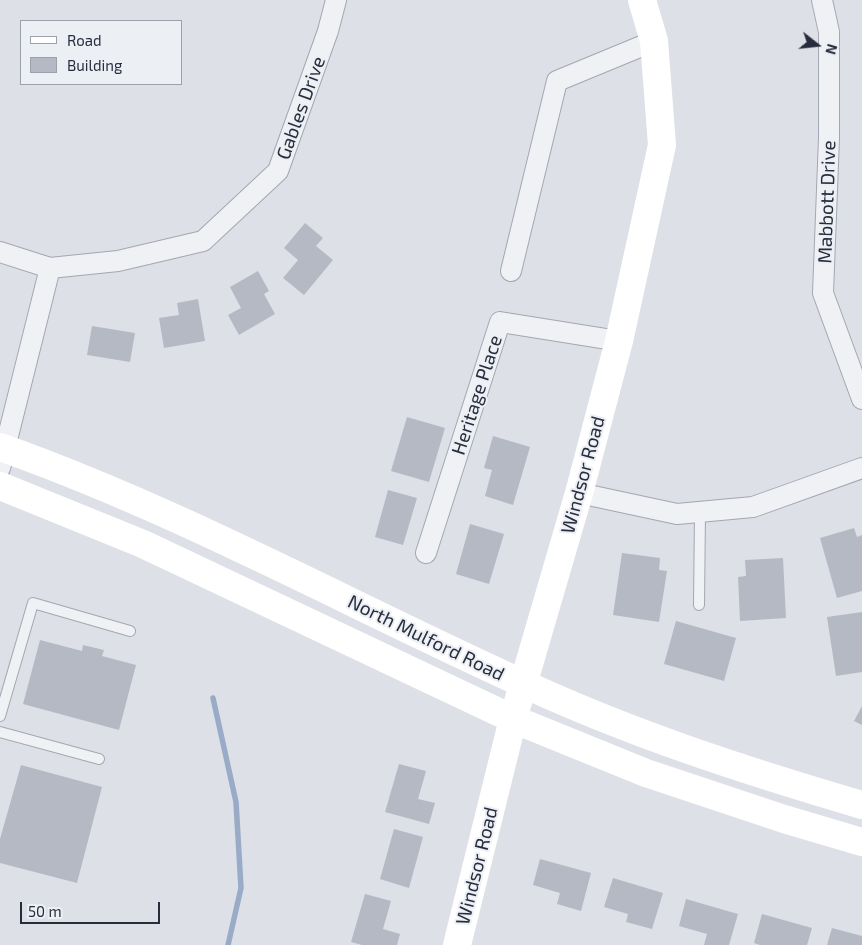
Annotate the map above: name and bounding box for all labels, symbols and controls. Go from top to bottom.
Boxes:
legend [20,20,182,85]
north arrow [792,20,842,70]
text: Road [67,31,102,49]
text: N [822,42,841,56]
street label: Gables Drive [272,53,330,163]
text: Building [67,56,122,74]
street label: Mabbott Drive [813,140,841,264]
street label: Heritage Place [447,332,507,458]
street label: Windsor Road [556,414,610,536]
street label: North Mulford Road [344,590,508,686]
street label: Windsor Road [451,805,503,927]
scale bar [22,892,162,924]
text: 50 m [28,902,62,920]

